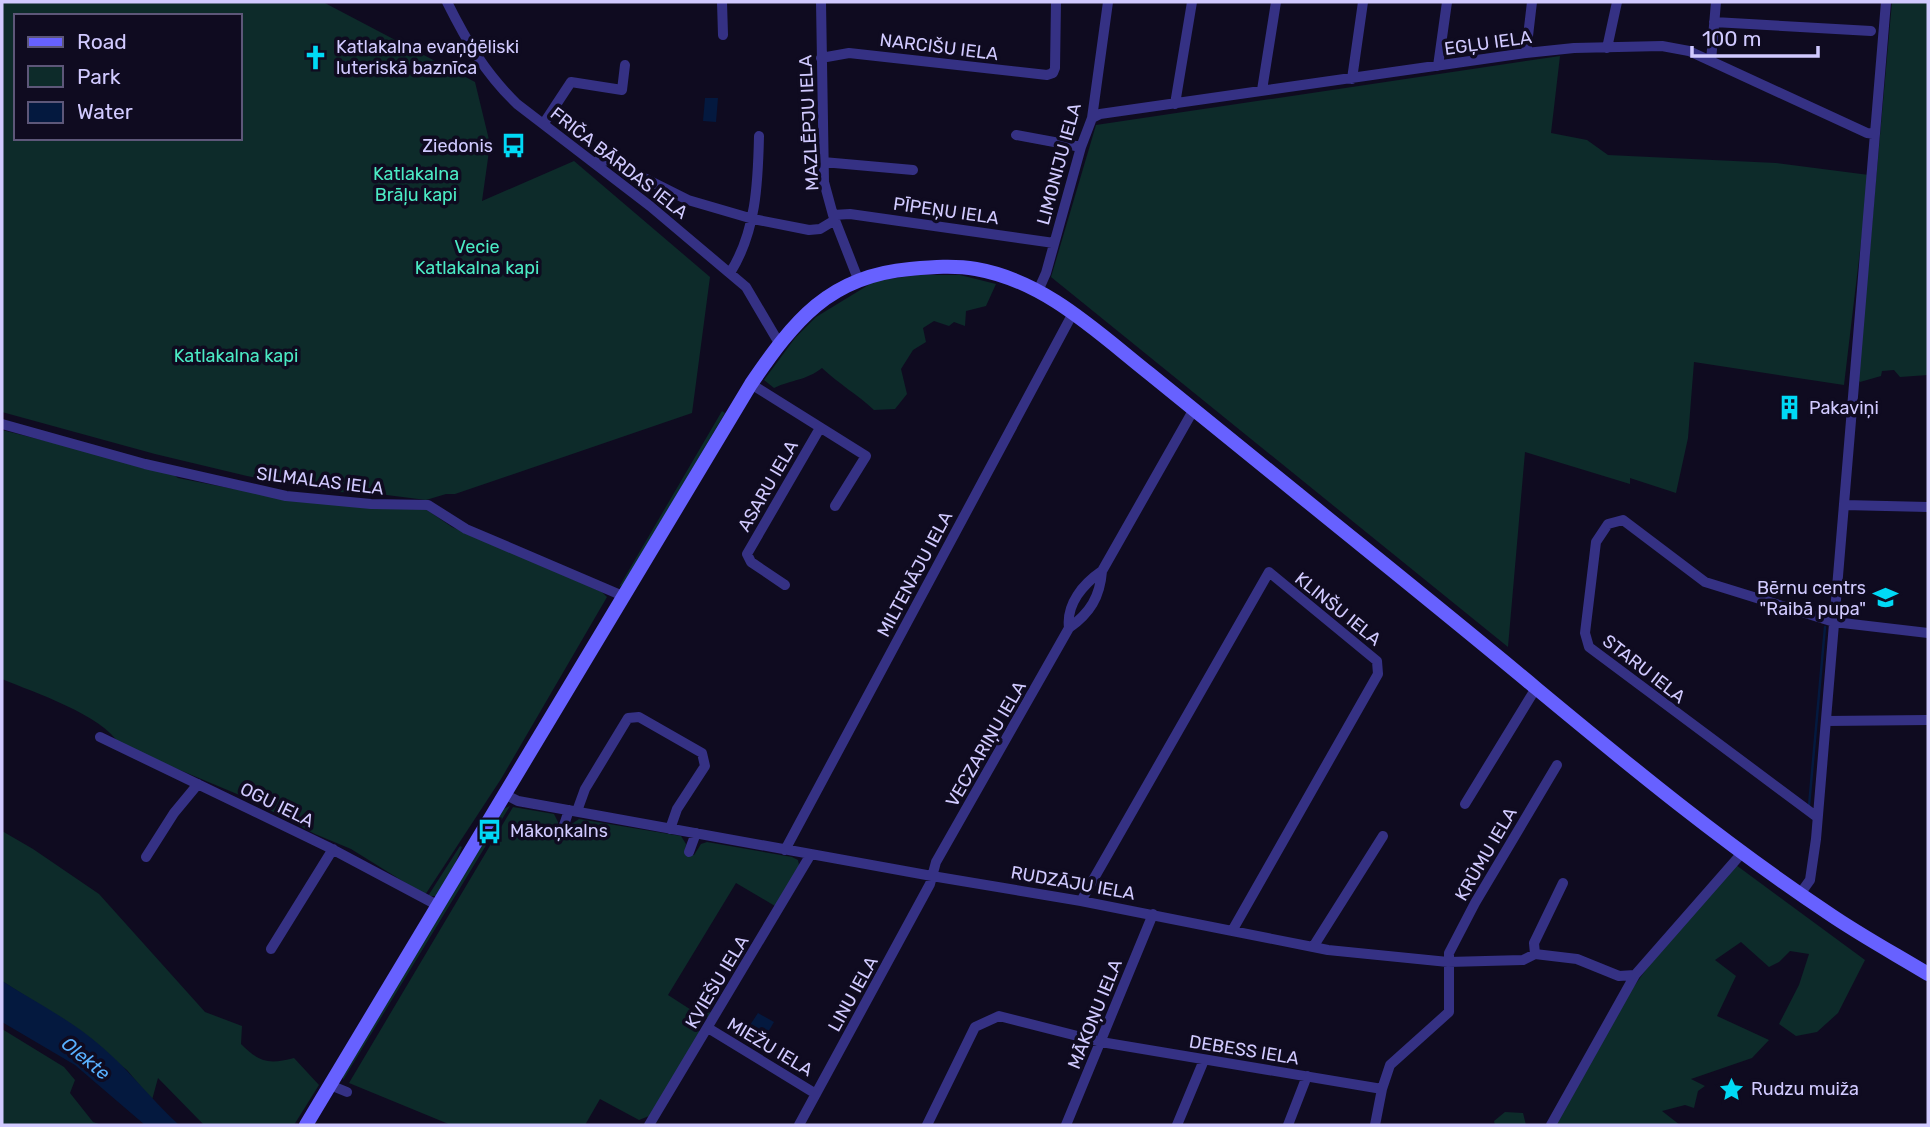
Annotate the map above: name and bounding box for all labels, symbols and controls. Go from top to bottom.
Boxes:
legend [14,14,242,140]
scale bar [1692,14,1818,58]
street label: EGĻU IELA [1443,26,1533,60]
text: 100 m [1702,26,1761,51]
text: Road [77,29,127,54]
street label: NARCIŠU IELA [878,29,1000,65]
place label: Katlakalna evaņģēliski luteriskā baznīca [336,36,519,79]
church icon: Katlakalna evaņģēliski luteriskā baznīca [302,43,330,71]
street label: MAZLĒPJU IELA [794,55,824,191]
text: Park [77,64,121,89]
text: Water [77,99,133,124]
street label: LIMONIJU IELA [1032,101,1086,227]
street label: FRIČA BĀRDAS IELA [546,102,692,224]
bus stop icon: Ziedonis [499,132,527,160]
place label: Ziedonis [422,135,493,157]
park label: Katlakalna Brāļu kapi [373,163,459,206]
street label: PĪPEŅU IELA [892,193,1000,229]
park label: Vecie Katlakalna kapi [415,236,539,279]
park label: Katlakalna kapi [174,345,298,367]
building icon: Pakaviņi [1775,394,1803,422]
place label: Pakaviņi [1809,397,1879,419]
street label: ASARU IELA [733,436,803,536]
street label: SILMALAS IELA [255,462,385,500]
street label: MILTENĀJU IELA [873,507,957,641]
street label: KLINŠU IELA [1290,568,1386,650]
place label: Bērnu centrs "Raibā pupa" [1757,577,1866,620]
school or university icon: Bērnu centrs "Raibā pupa" [1872,584,1900,612]
street label: STARU IELA [1598,630,1690,708]
street label: VECZARIŅU IELA [941,677,1031,811]
street label: OGU IELA [236,778,318,832]
street label: KRŪMU IELA [1450,803,1522,905]
bus stop icon: Mākoņkalns [476,817,504,845]
place label: Mākoņkalns [510,820,608,842]
street label: RUDZĀJU IELA [1009,861,1137,905]
street label: KVIEŠU IELA [681,931,753,1033]
street label: LINU IELA [823,953,883,1035]
street label: MĀKOŅU IELA [1063,956,1127,1072]
street label: MIEŽU IELA [723,1013,817,1081]
street label: DEBESS IELA [1187,1030,1301,1070]
water label: Olekte [57,1032,115,1085]
place icon: Rudzu muiža [1717,1075,1745,1103]
place label: Rudzu muiža [1751,1078,1859,1100]

